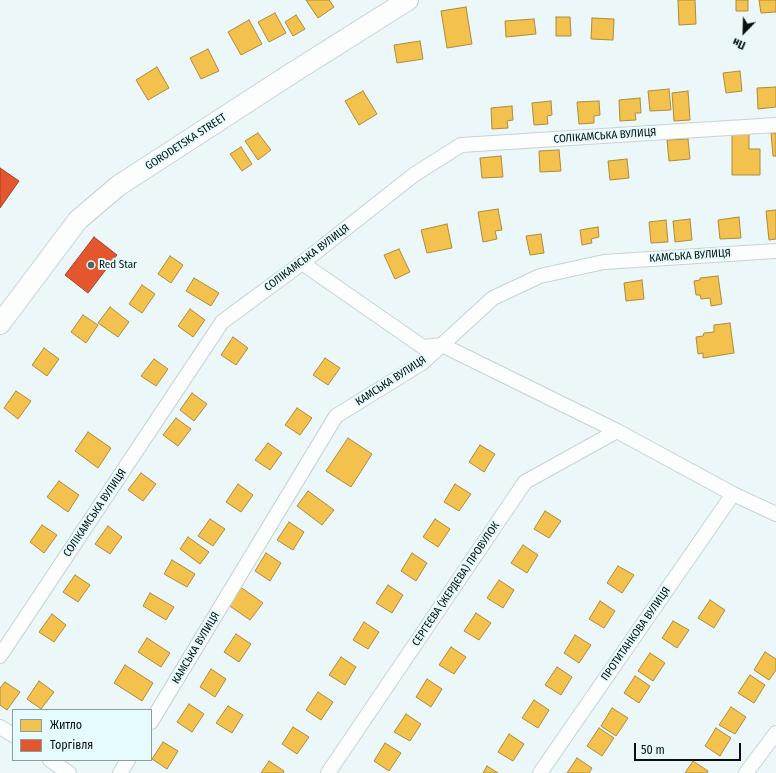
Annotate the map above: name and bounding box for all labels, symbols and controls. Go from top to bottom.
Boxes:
north arrow [724,12,764,52]
text: Пн [731,35,747,52]
street label: GORODETSKA STREET [143,111,229,173]
street label: СОЛІКАМСЬКА ВУЛИЦЯ [553,126,657,146]
street label: СОЛІКАМСЬКА ВУЛИЦЯ [262,222,352,294]
street label: КАМСЬКА ВУЛИЦЯ [649,247,731,265]
place label: Red Star [99,258,137,272]
marker: Red Star [86,260,96,270]
street label: КАМСЬКА ВУЛИЦЯ [353,353,429,409]
street label: СОЛІКАМСЬКА ВУЛИЦЯ [61,467,129,559]
street label: СЕРГЕЄВА (ЖЕРДЄВА) ПРОВУЛОК [409,519,503,649]
street label: ПРОТИТАНКОВА ВУЛИЦЯ [599,585,673,683]
street label: КАМСЬКА ВУЛИЦЯ [169,610,223,686]
legend [12,709,152,761]
text: Житло [50,718,82,732]
scale bar [636,735,743,761]
text: Торгівля [50,738,93,752]
text: 50 m [641,743,665,757]

